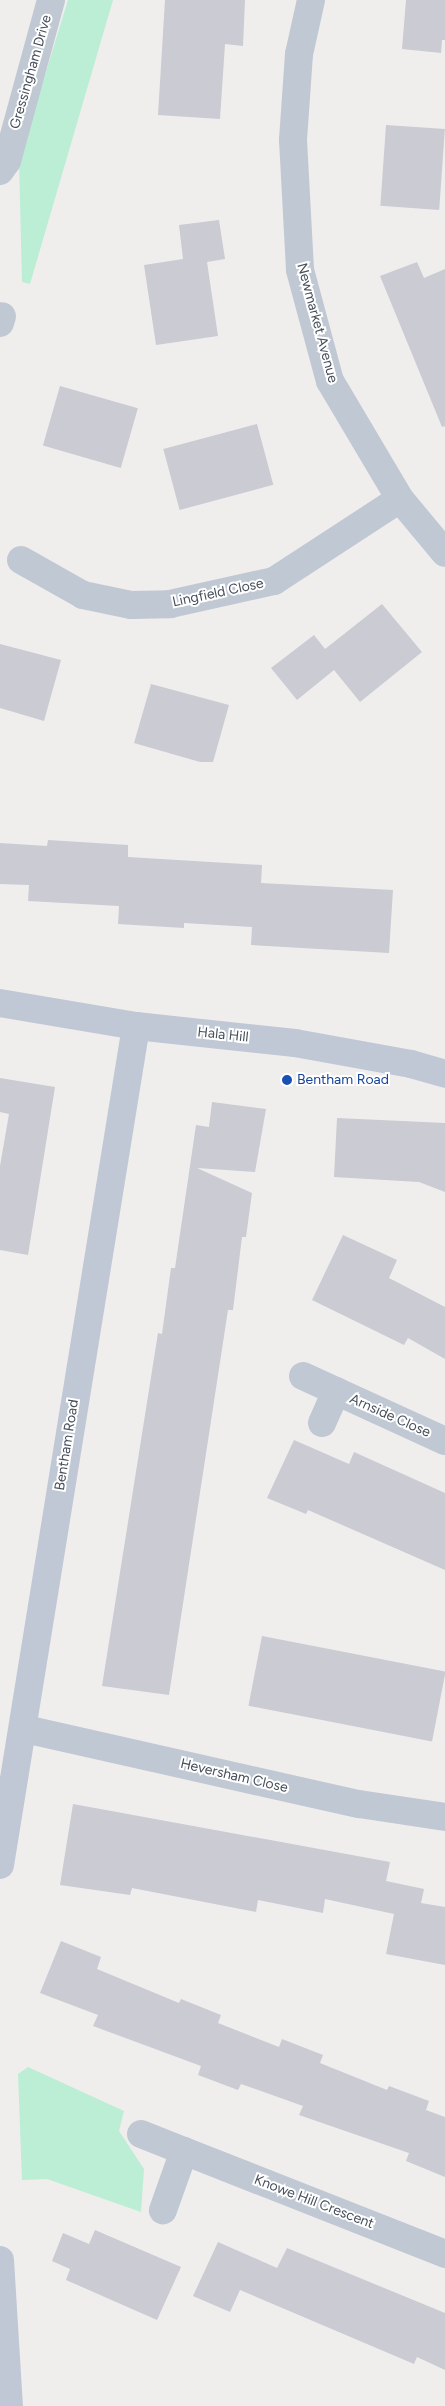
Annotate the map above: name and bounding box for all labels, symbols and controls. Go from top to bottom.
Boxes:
street label: Gressingham Drive [7,13,55,131]
street label: Newmarket Avenue [293,261,341,385]
street label: Lingfield Close [171,575,265,611]
street label: Hala Hill [197,1024,249,1046]
place label: Bentham Road [297,1072,389,1088]
marker: Bentham Road [281,1074,293,1086]
street label: Arnside Close [347,1391,433,1441]
street label: Bentham Road [52,1398,82,1492]
street label: Heversham Close [179,1755,289,1797]
street label: Knowe Hill Crescent [252,2171,376,2233]

